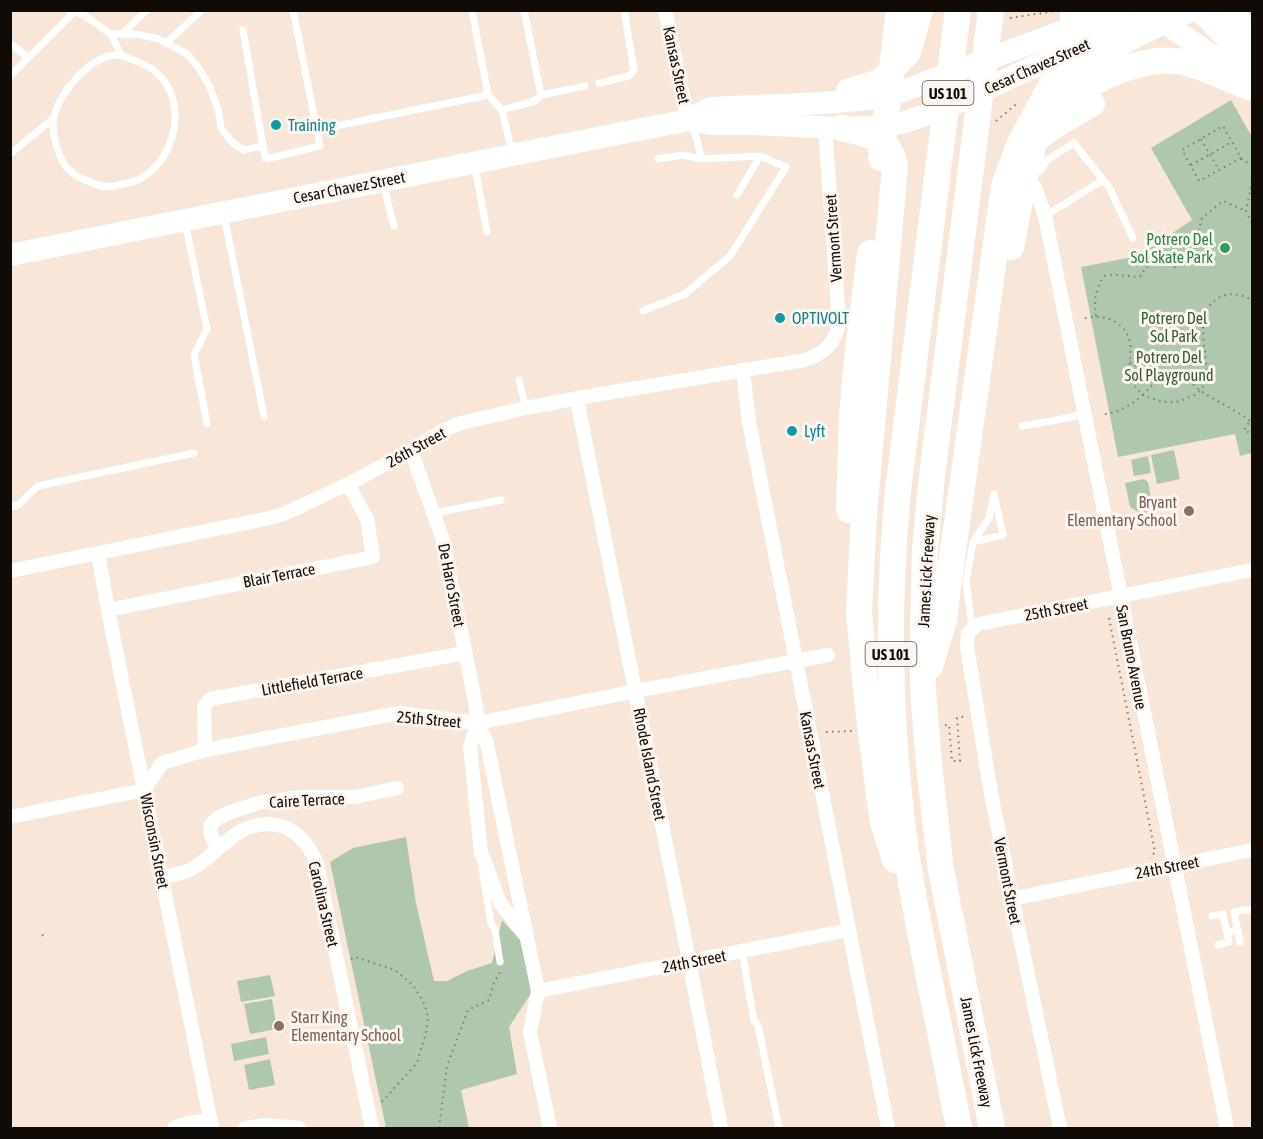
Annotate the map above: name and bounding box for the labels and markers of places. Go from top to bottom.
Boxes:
place label: Training [288,116,336,135]
marker: Training [269,118,283,132]
place label: Potrero Del Sol Skate Park [1131,230,1214,266]
marker: Potrero Del Sol Skate Park [1218,241,1232,255]
place label: OPTIVOLT [792,309,849,327]
marker: OPTIVOLT [773,311,787,325]
place label: Lyft [804,422,826,441]
marker: Lyft [785,424,799,438]
place label: Bryant Elementary School [1067,493,1178,530]
marker: Bryant Elementary School [1182,504,1196,518]
place label: Starr King Elementary School [291,1008,402,1045]
marker: Starr King Elementary School [272,1019,286,1033]

